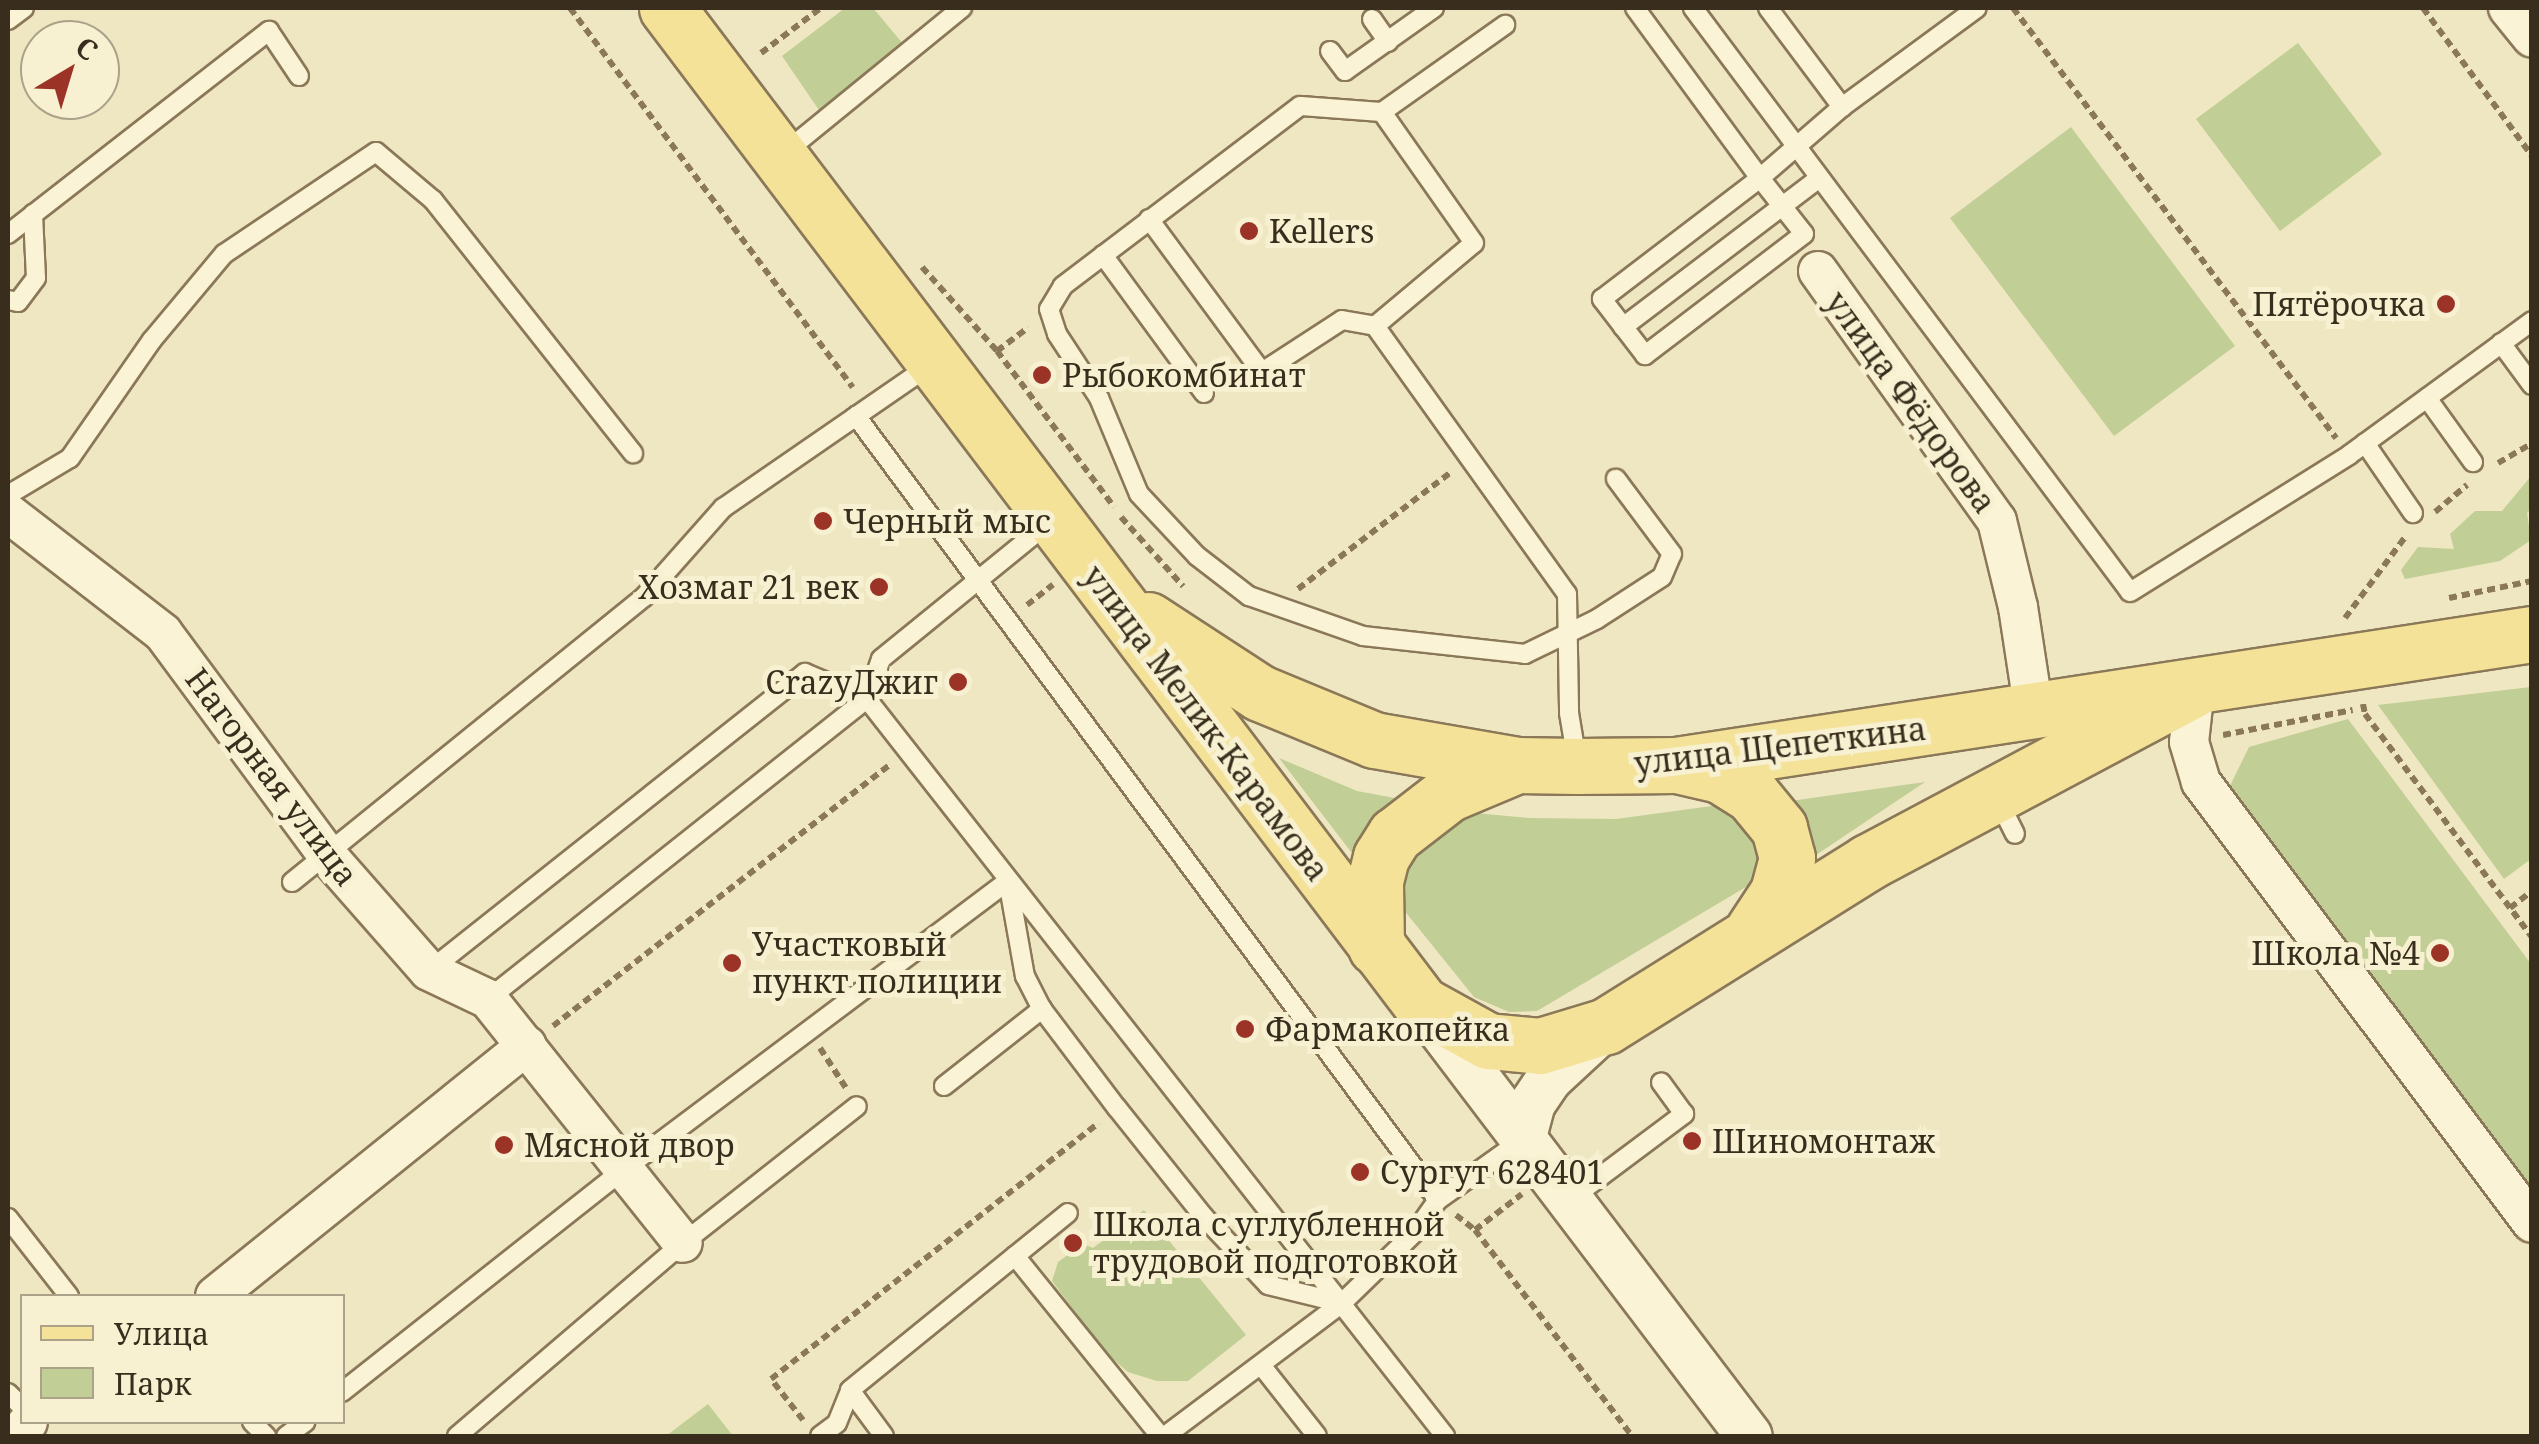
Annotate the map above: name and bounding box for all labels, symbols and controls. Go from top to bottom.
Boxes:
north arrow [20,20,120,120]
text: С [68,27,106,69]
place label: Kellers [1269,212,1374,250]
marker: Kellers [1238,220,1260,242]
street label: улица Фёдорова [1818,284,2004,520]
place label: Пятёрочка [2252,285,2426,323]
marker: Пятёрочка [2435,293,2457,315]
place label: Рыбокомбинат [1062,356,1306,394]
marker: Рыбокомбинат [1031,364,1053,386]
place label: Черный мыс [843,502,1051,540]
marker: Черный мыс [812,510,834,532]
street label: улица Мелик-Карамова [1075,558,1337,888]
place label: Хозмаг 21 век [638,568,859,606]
marker: Хозмаг 21 век [868,576,890,598]
street label: Нагорная улица [178,660,366,894]
place label: CrazyДжиг [765,663,938,701]
marker: CrazyДжиг [947,671,969,693]
street label: улица Щепеткина [1632,709,1928,783]
place label: Участковый пункт полиции [752,926,1002,1001]
place label: Школа №4 [2251,934,2420,972]
marker: Школа №4 [2429,942,2451,964]
marker: Участковый пункт полиции [721,952,743,974]
place label: Фармакопейка [1265,1010,1510,1048]
marker: Фармакопейка [1234,1018,1256,1040]
place label: Шиномонтаж [1712,1122,1935,1160]
place label: Мясной двор [524,1126,735,1164]
marker: Шиномонтаж [1681,1130,1703,1152]
marker: Мясной двор [493,1134,515,1156]
place label: Сургут 628401 [1380,1153,1604,1191]
marker: Сургут 628401 [1349,1161,1371,1183]
place label: Школа с углубленной трудовой подготовкой [1093,1206,1458,1281]
marker: Школа с углубленной трудовой подготовкой [1062,1232,1084,1254]
legend [20,1294,345,1424]
text: Улица [114,1313,209,1354]
text: Парк [114,1363,192,1404]

